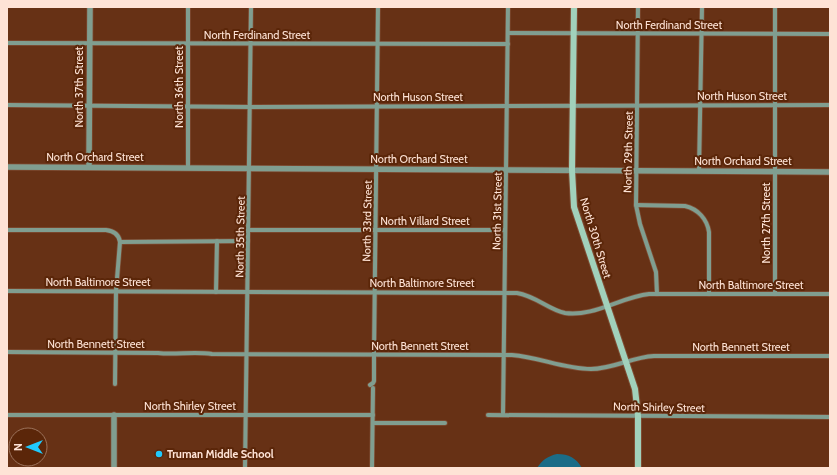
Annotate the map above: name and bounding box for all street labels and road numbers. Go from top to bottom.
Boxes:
street label: North Ferdinand Street [616,18,722,32]
street label: North Ferdinand Street [204,28,310,42]
street label: North 37th Street [72,46,86,128]
street label: North 36th Street [172,46,186,128]
street label: North Huson Street [697,89,787,103]
street label: North Huson Street [373,90,463,104]
street label: North 29th Street [620,111,636,193]
street label: North Orchard Street [46,150,144,164]
street label: North Orchard Street [370,152,468,166]
street label: North Orchard Street [694,154,792,168]
street label: North 31st Street [489,172,505,250]
street label: North 33rd Street [359,180,375,262]
street label: North 27th Street [759,182,773,263]
street label: North 35th Street [232,196,248,278]
street label: North 30th Street [577,196,615,280]
street label: North Villard Street [380,214,470,228]
street label: North Baltimore Street [45,275,151,289]
street label: North Baltimore Street [369,276,475,290]
street label: North Baltimore Street [698,278,804,292]
street label: North Bennett Street [47,337,145,351]
street label: North Bennett Street [371,339,469,353]
street label: North Bennett Street [692,340,790,354]
street label: North Shirley Street [144,399,236,413]
street label: North Shirley Street [613,399,705,415]

